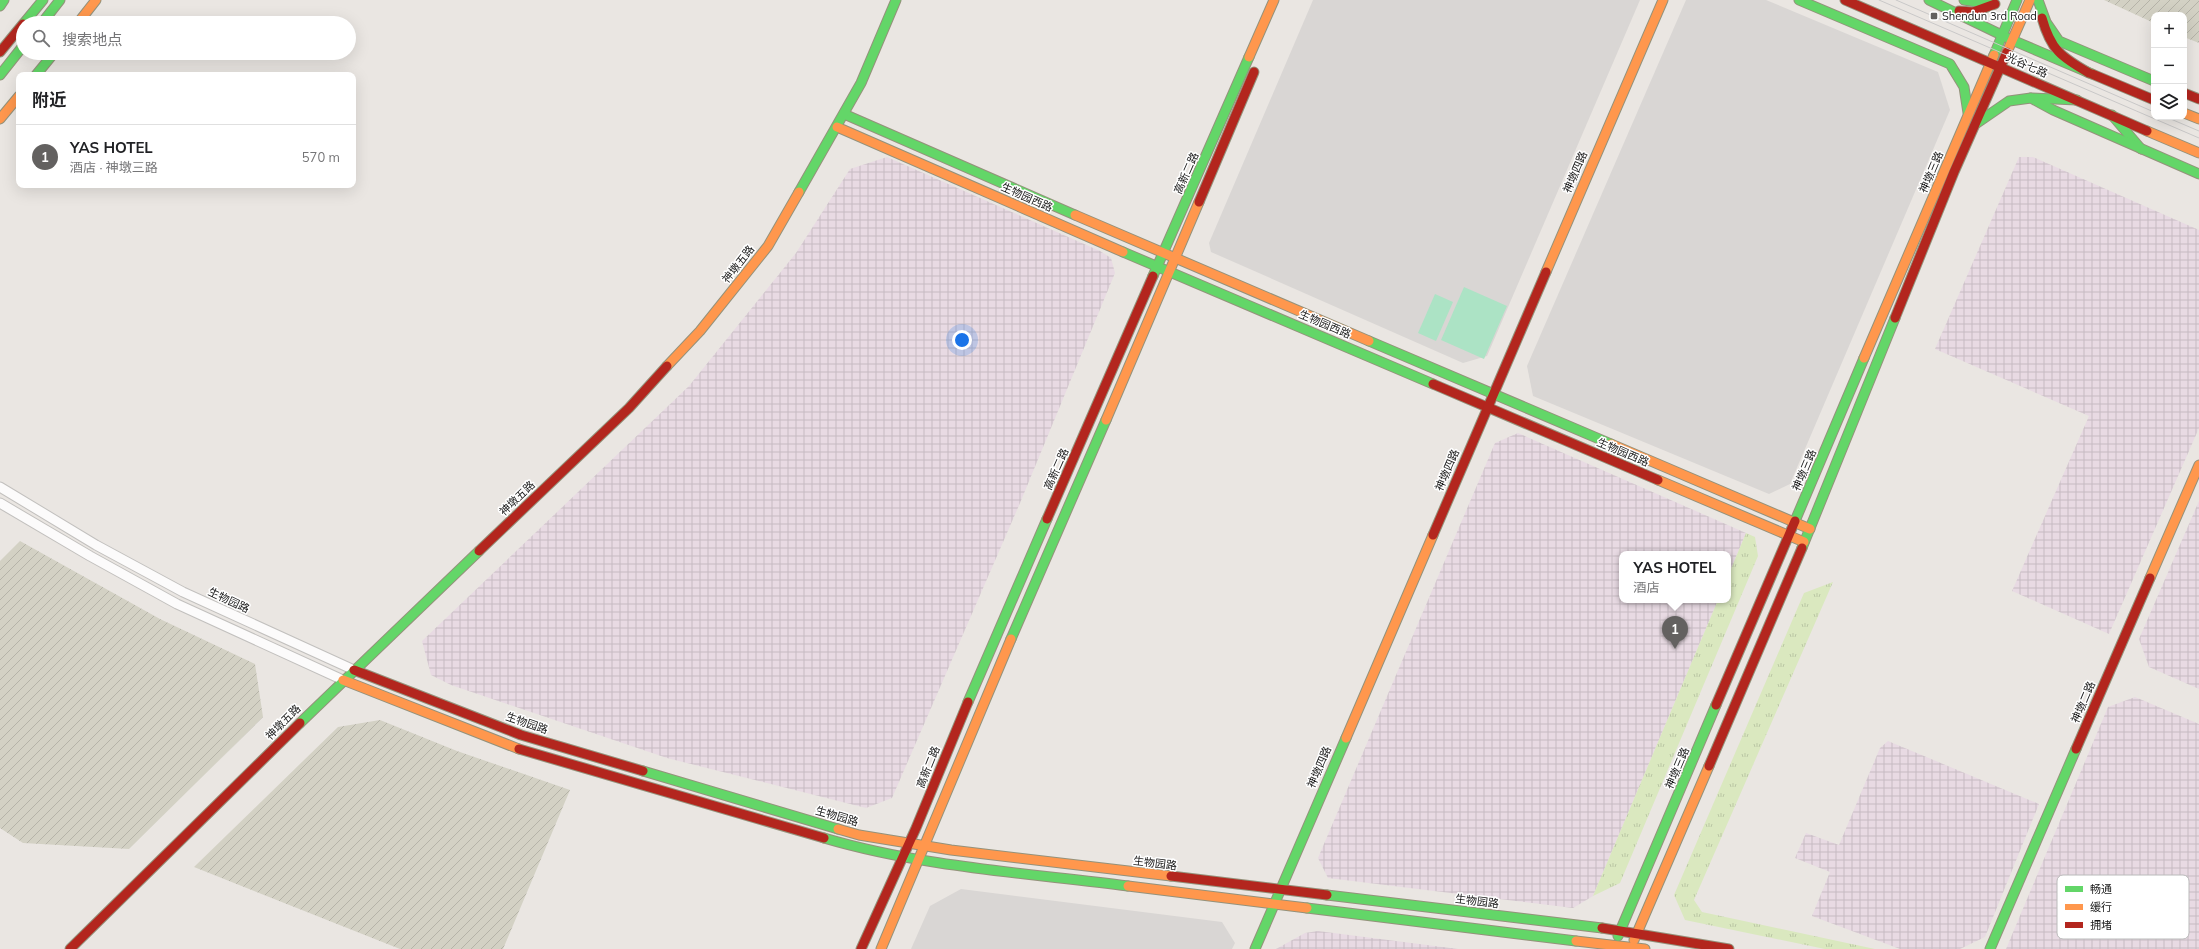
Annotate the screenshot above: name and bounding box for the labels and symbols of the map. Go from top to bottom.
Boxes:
place label: Shendun 3rd Road [1942,9,2037,23]
marker: Shendun 3rd Road [1929,11,1939,21]
street label: 光谷七路 [2004,50,2050,80]
street label: 神墩四路 [1560,149,1590,195]
street label: 神墩三路 [1916,149,1946,195]
street label: 高新二路 [1171,150,1201,196]
street label: 生物园西路 [999,179,1055,215]
street label: 神墩五路 [719,242,757,286]
street label: 生物园西路 [1297,307,1353,341]
your location [952,330,972,350]
street label: 生物园西路 [1595,435,1651,469]
street label: 高新二路 [1041,446,1071,492]
street label: 神墩四路 [1432,447,1462,493]
street label: 神墩三路 [1789,447,1819,493]
street label: 神墩五路 [496,478,538,518]
street label: 生物园路 [206,584,252,616]
pin: 1 [1662,616,1688,649]
street label: 神墩二路 [2068,679,2098,725]
street label: 神墩五路 [262,701,304,743]
street label: 生物园路 [504,709,550,737]
street label: 高新二路 [913,744,943,790]
street label: 神墩四路 [1304,744,1334,790]
street label: 神墩三路 [1662,745,1692,791]
street label: 生物园路 [814,803,860,829]
street label: 生物园路 [1132,853,1178,873]
legend [2057,875,2189,939]
text: 畅通 [2090,882,2112,896]
street label: 生物园路 [1454,891,1500,911]
text: 缓行 [2090,900,2112,914]
text: 拥堵 [2090,918,2112,932]

